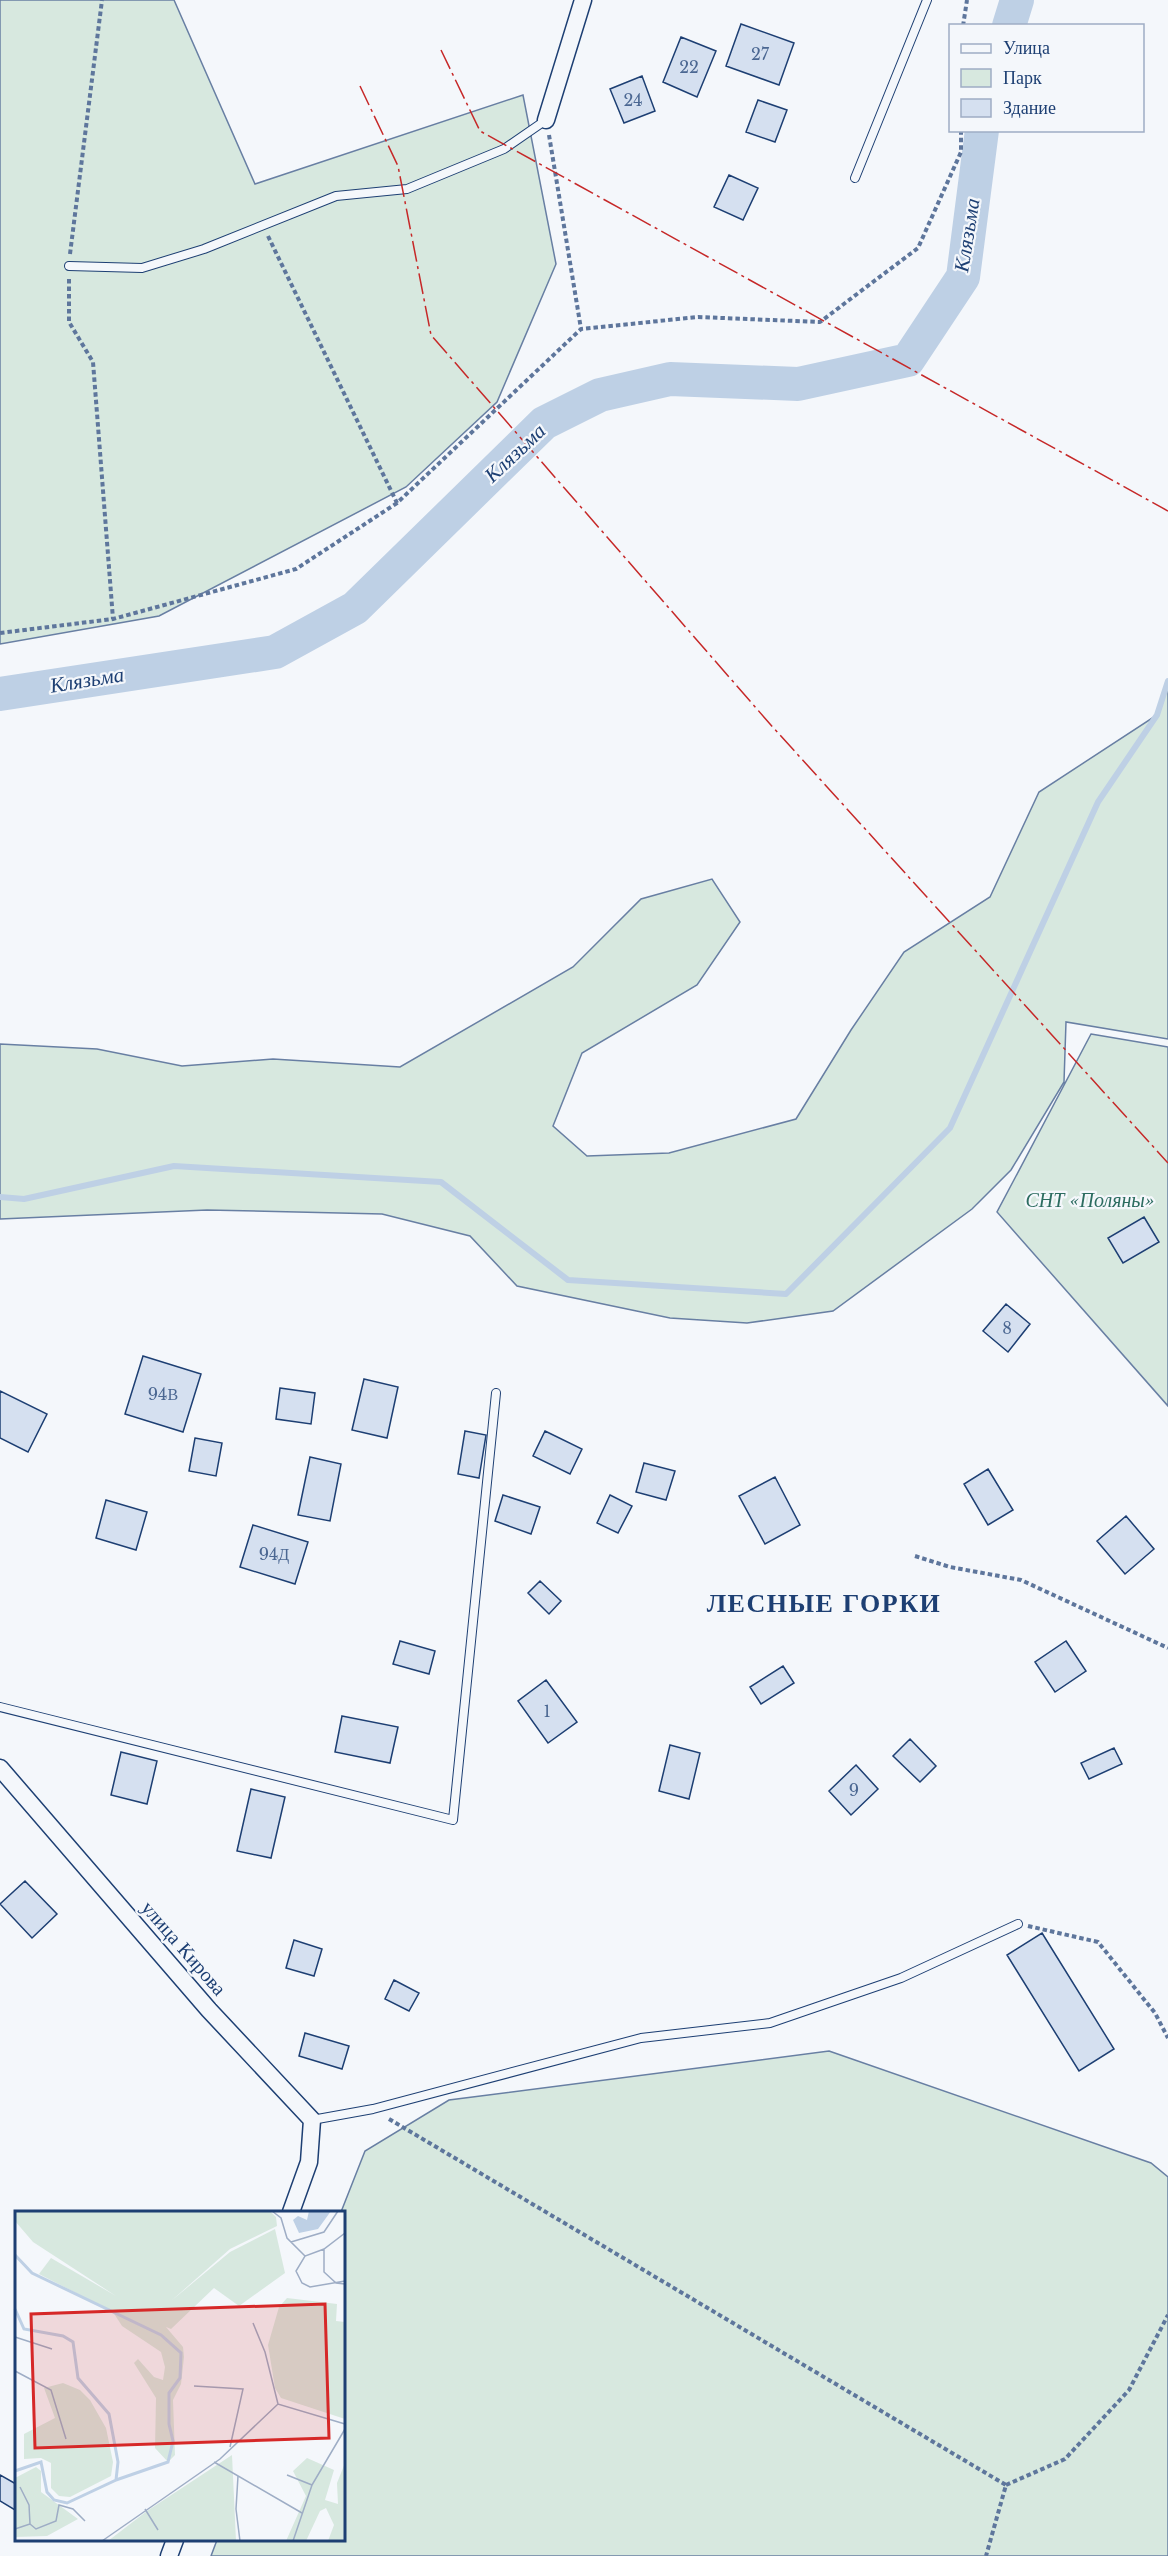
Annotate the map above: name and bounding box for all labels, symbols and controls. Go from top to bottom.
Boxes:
legend [949,24,1144,132]
text: Улица [1003,37,1050,59]
house number: 27 [751,44,770,64]
house number: 22 [679,57,699,77]
text: Парк [1003,67,1042,89]
house number: 24 [623,90,643,110]
text: Здание [1003,97,1056,119]
water label: Клязьма [948,196,986,275]
water label: Клязьма [478,418,551,489]
water label: Клязьма [47,661,126,699]
park label: СНТ «Поляны» [1026,1188,1154,1212]
house number: 8 [1002,1318,1012,1338]
house number: 94В [148,1384,178,1404]
house number: 94Д [259,1544,289,1564]
district label: ЛЕСНЫЕ ГОРКИ [707,1587,941,1619]
house number: 1 [543,1701,551,1721]
house number: 9 [849,1780,859,1800]
street label: улица Кирова [136,1896,232,2000]
inset map [15,2211,345,2541]

